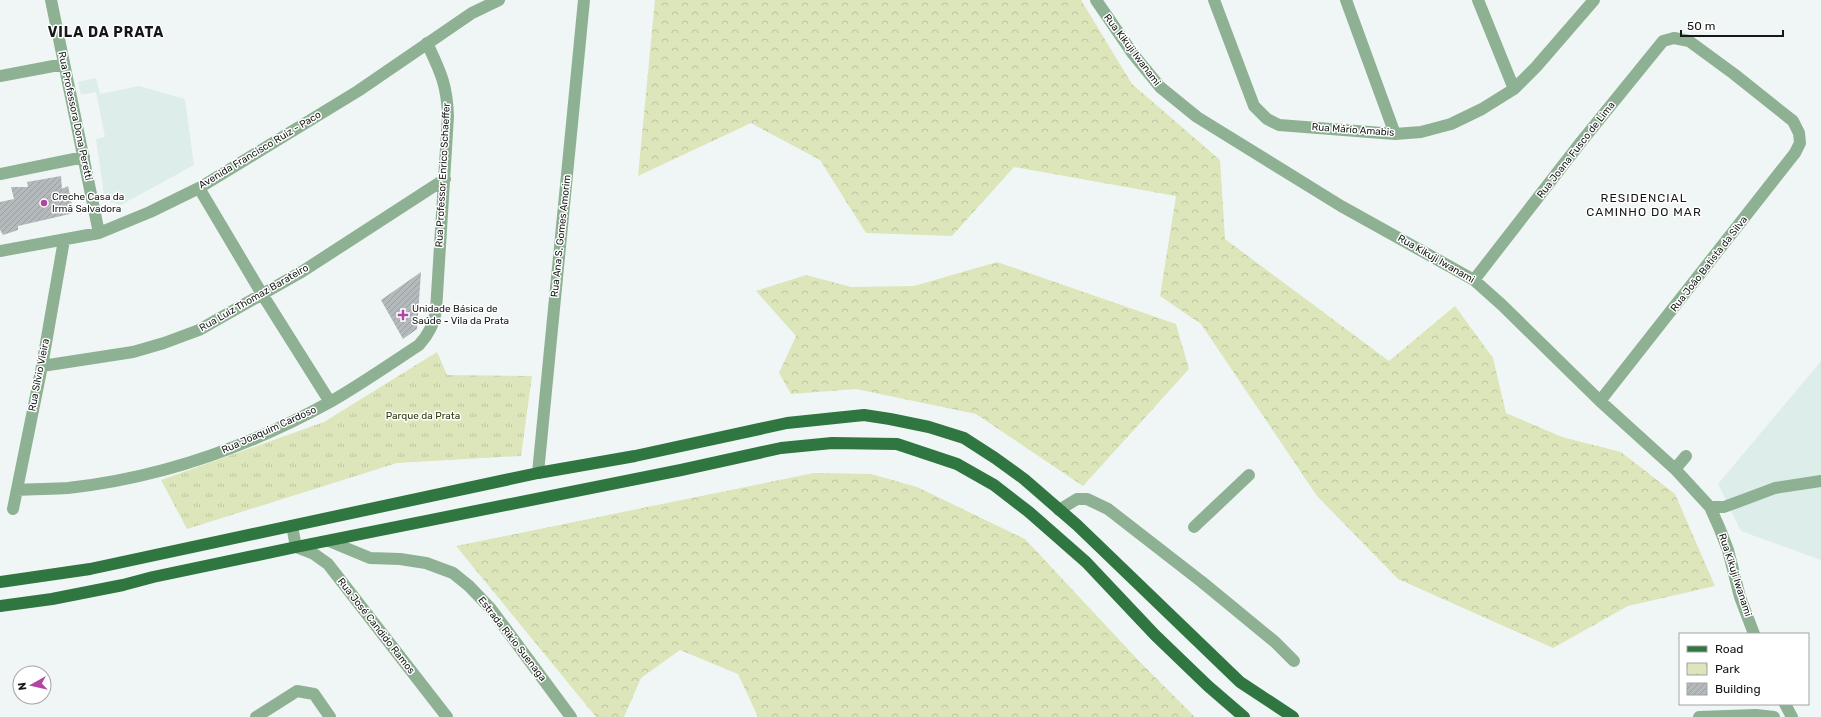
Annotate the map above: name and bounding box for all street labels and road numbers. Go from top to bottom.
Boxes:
street label: Rua Kikuji Iwanami [1101,12,1163,88]
street label: Rua Professora Dona Peretti [55,50,95,182]
street label: Rua Joana Fusco de Lima [1535,99,1617,201]
street label: Rua Professor Enrico Schaeffer [433,102,453,248]
street label: Avenida Francisco Ruiz - Paco [197,109,323,191]
street label: Rua Mário Amabis [1311,121,1395,139]
street label: Rua Ana S. Gomes Amorim [549,174,573,298]
street label: Rua João Batista da Silva [1668,214,1750,314]
street label: Rua Kikuji Iwanami [1395,232,1477,286]
street label: Rua Luiz Thomaz Barateiro [197,262,311,334]
street label: Rua Sílvio Vieira [26,338,52,412]
street label: Rua Joaquim Cardoso [220,404,318,456]
street label: Rua Kikuji Iwanami [1716,532,1754,618]
street label: Rua José Candido Ramos [335,576,417,676]
street label: Estrada Rikio Suenaga [475,594,549,684]

